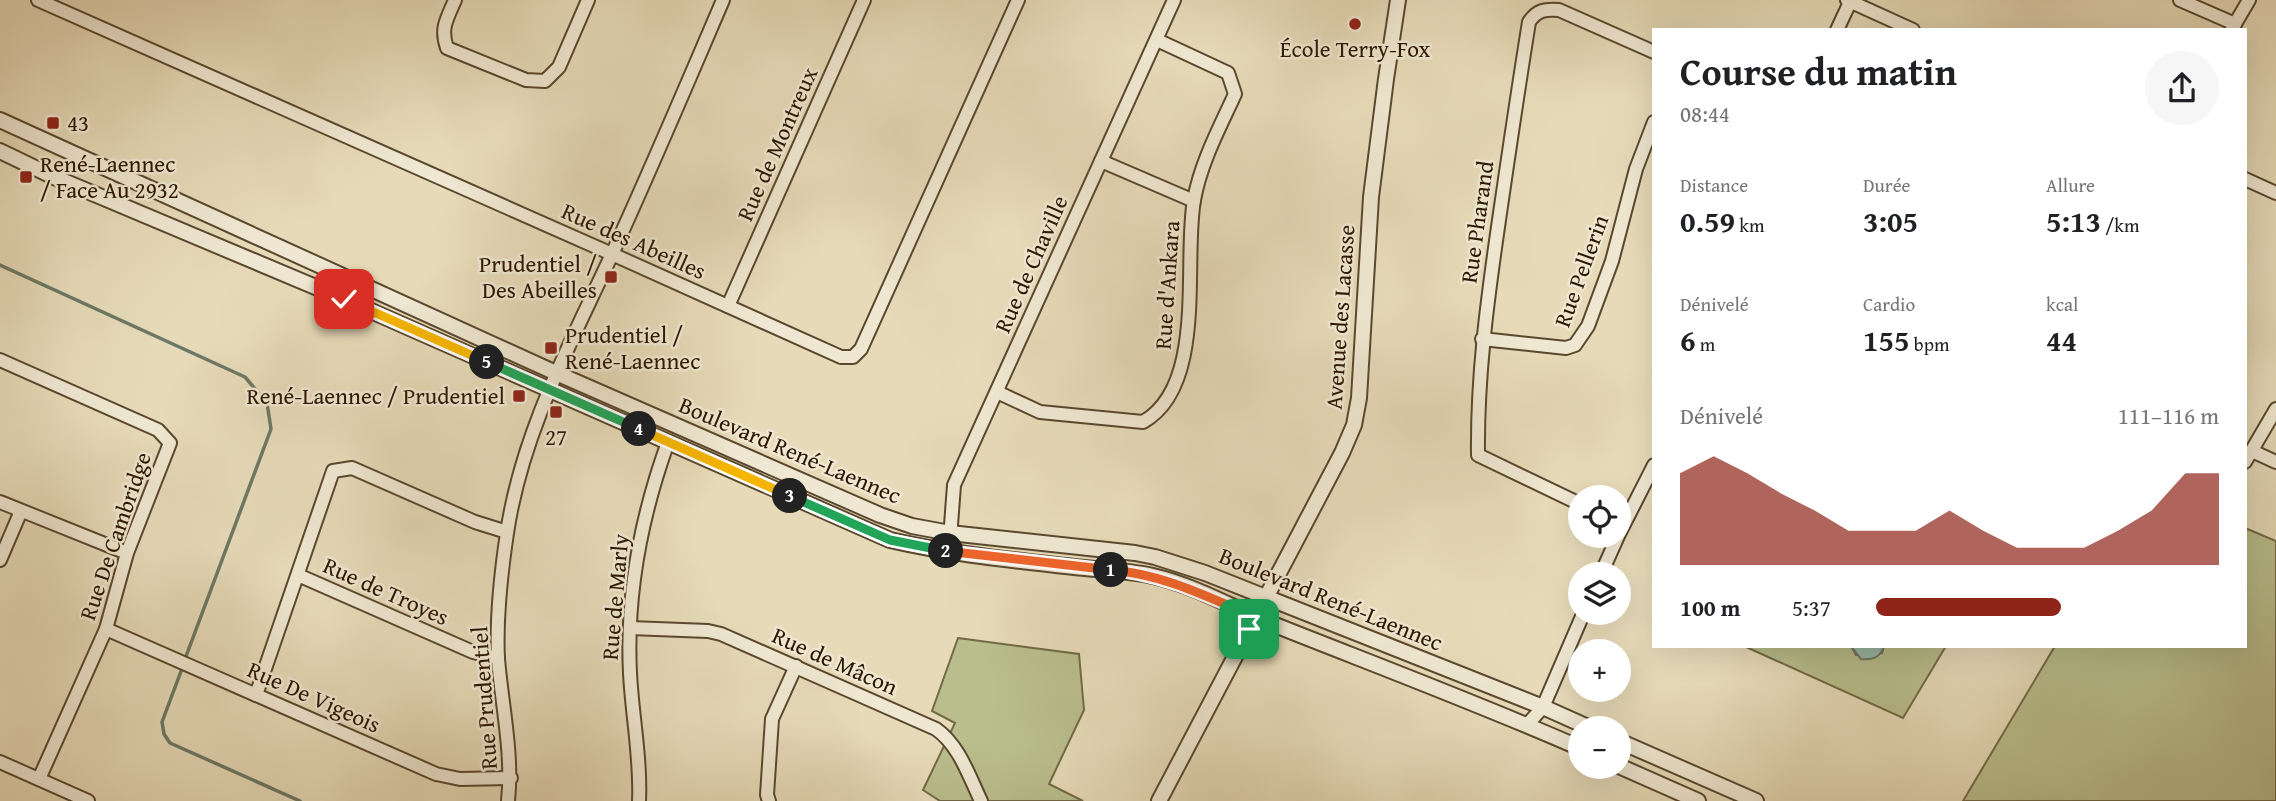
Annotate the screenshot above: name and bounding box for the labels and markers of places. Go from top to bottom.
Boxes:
marker: École Terry-Fox [1347,16,1363,32]
place label: École Terry-Fox [1280,32,1430,65]
place label: 43 [67,106,89,139]
marker: 43 [45,115,61,131]
place label: René-Laennec / Face Au 2932 [40,147,179,206]
marker: René-Laennec / Face Au 2932 [18,169,34,185]
place label: Prudentiel / Des Abeilles [479,247,597,306]
pin [314,269,374,329]
marker: Prudentiel / Des Abeilles [603,269,619,285]
place label: Prudentiel / René-Laennec [565,318,700,377]
marker: Prudentiel / René-Laennec [543,340,559,356]
pin: 5 [470,344,504,380]
place label: René-Laennec / Prudentiel [247,379,505,412]
marker: René-Laennec / Prudentiel [511,388,527,404]
marker: 27 [548,404,564,420]
pin: 4 [622,412,656,446]
place label: 27 [545,420,567,453]
pin: 3 [772,478,808,514]
pin: 2 [928,534,964,568]
pin: 1 [1094,552,1128,588]
pin [1219,599,1279,659]

